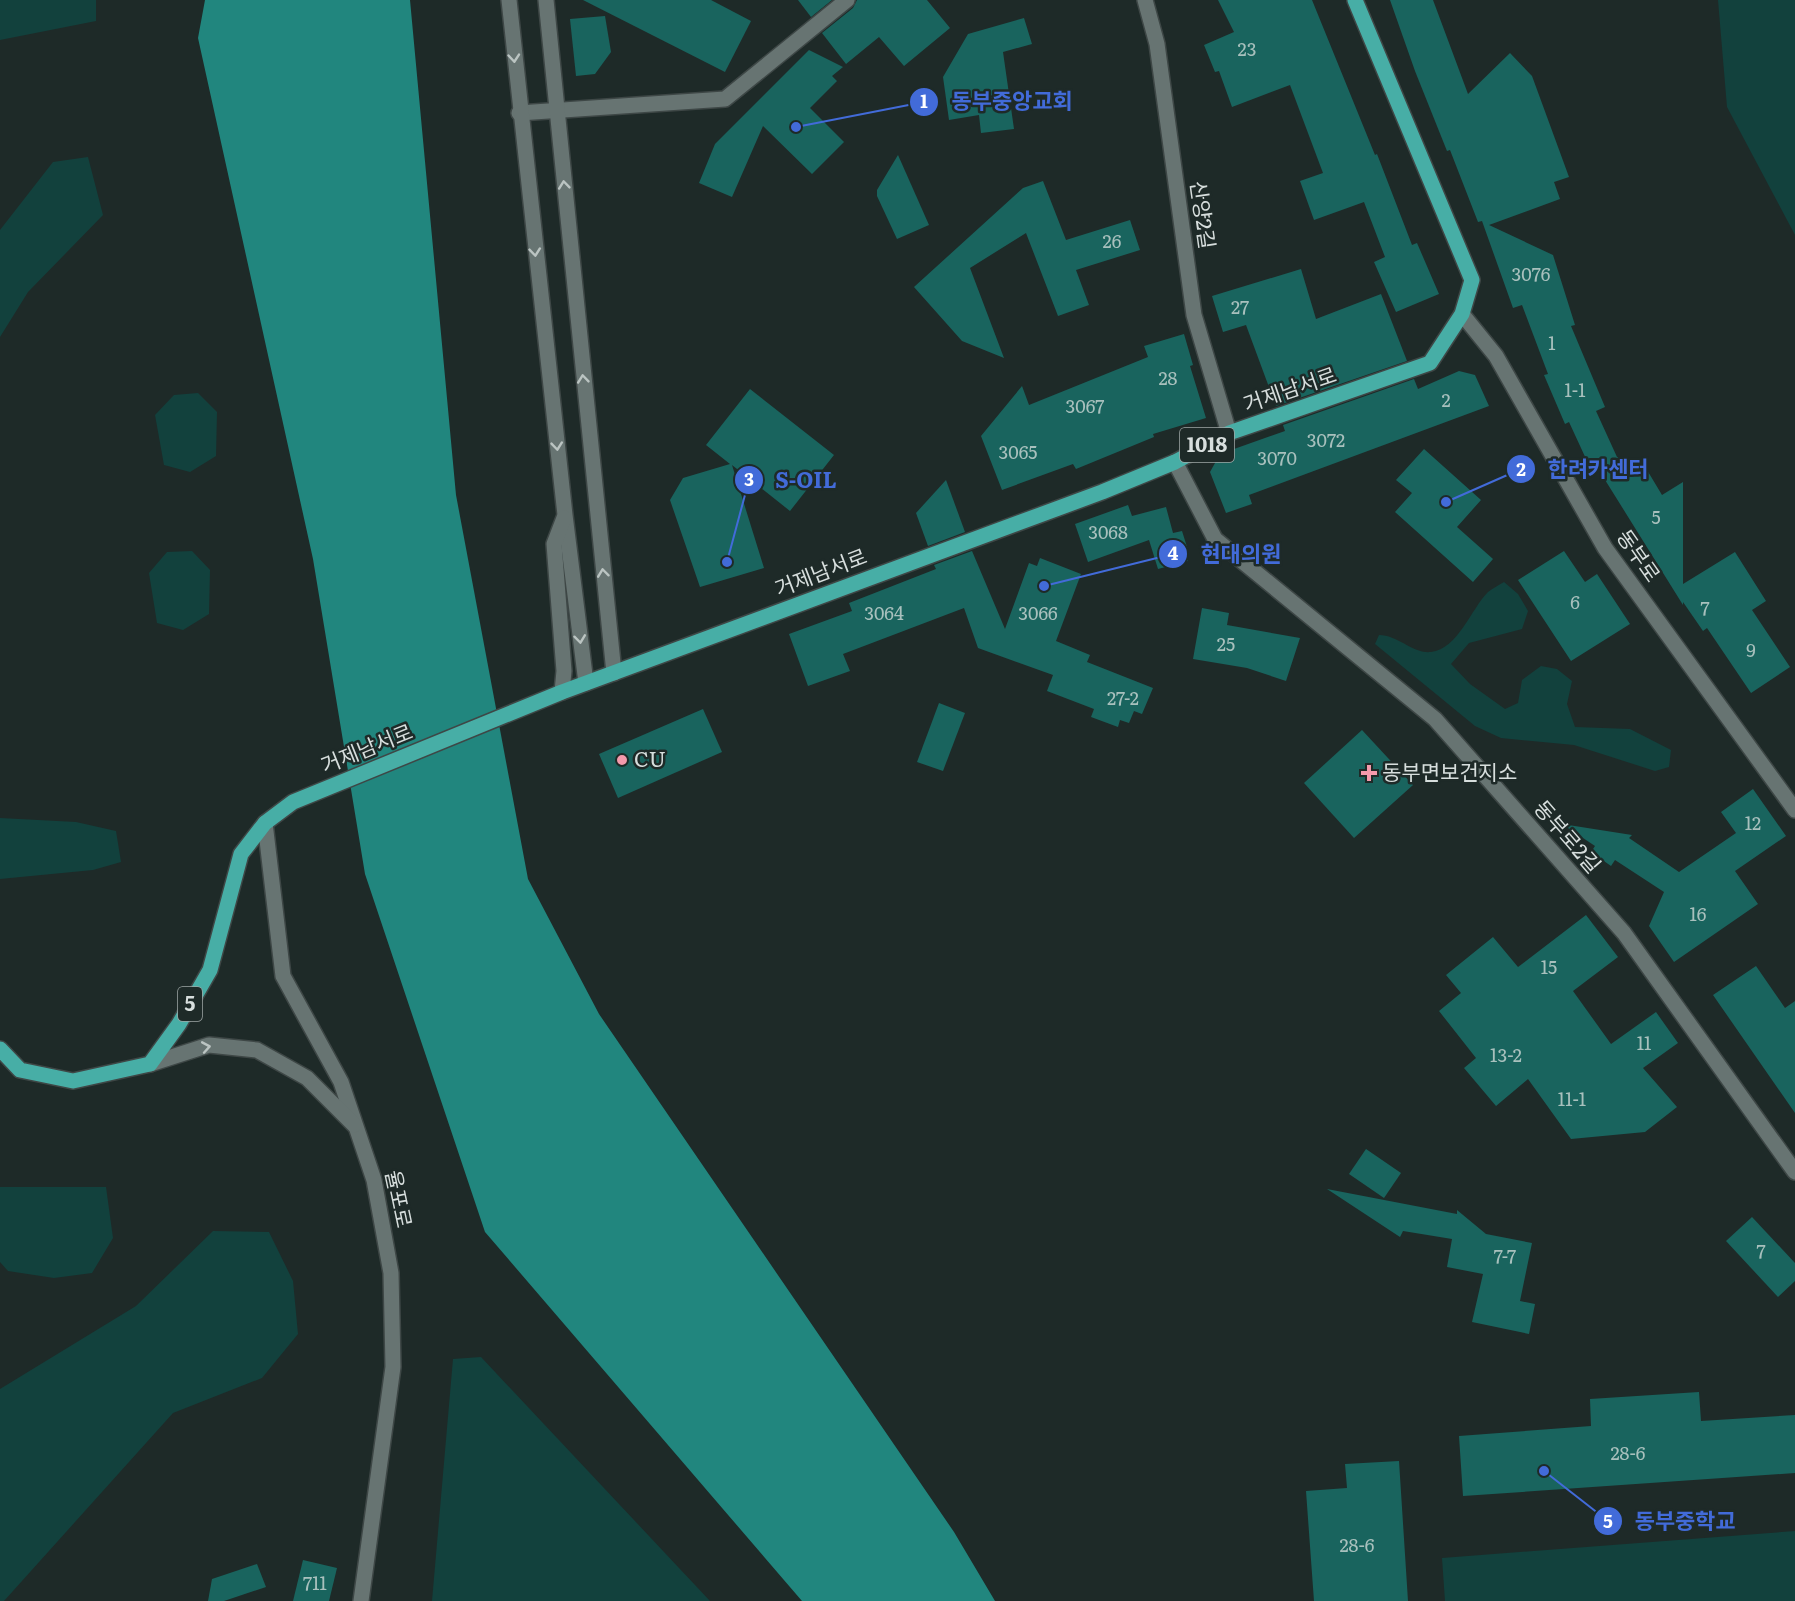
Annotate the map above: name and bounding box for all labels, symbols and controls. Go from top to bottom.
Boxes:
house number: 23 [1238,35,1256,62]
one-way arrow [507,54,520,63]
callout: 동부중앙교회 [909,82,1085,122]
text: 동부중앙교회 [951,83,1073,116]
text: 1 [920,87,928,114]
street label: 산양2길 [1184,179,1225,251]
one-way arrow [558,180,571,189]
house number: 26 [1103,227,1122,254]
one-way arrow [528,248,541,257]
house number: 3076 [1512,260,1551,287]
house number: 27 [1231,293,1249,320]
house number: 1 [1548,329,1556,356]
street label: 거제남서로 [1238,357,1340,418]
house number: 28 [1158,364,1178,391]
one-way arrow [577,374,590,383]
house number: 1-1 [1564,376,1586,403]
house number: 2 [1441,386,1451,413]
house number: 3067 [1066,392,1104,419]
house number: 3072 [1307,426,1345,453]
road number: 1018 [1180,428,1234,462]
house number: 3065 [999,438,1037,465]
one-way arrow [550,441,563,451]
house number: 3070 [1257,444,1297,471]
callout: 한려카센터 [1506,449,1661,489]
text: 한려카센터 [1547,451,1649,484]
text: 2 [1516,455,1526,482]
callout: S-OIL [734,460,849,500]
text: S-OIL [775,462,837,495]
text: 3 [744,465,754,492]
house number: 5 [1651,503,1661,530]
house number: 3068 [1088,518,1128,545]
street label: 동부로 [1611,522,1669,587]
callout: 현대의원 [1158,534,1293,574]
text: 현대의원 [1201,536,1281,569]
street label: 거제남서로 [769,539,871,602]
text: 4 [1168,539,1179,566]
one-way arrow [597,568,610,577]
house number: 6 [1570,588,1580,615]
house number: 7 [1700,594,1710,621]
house number: 3064 [864,599,904,626]
house number: 3066 [1018,599,1058,626]
house number: 25 [1217,630,1235,657]
one-way arrow [574,635,586,644]
house number: 9 [1746,636,1756,663]
house number: 27-2 [1107,684,1139,711]
street label: 거제남서로 [315,714,417,779]
place label: CU [634,742,666,773]
marker: CU [615,753,629,767]
place label: 동부면보건지소 [1382,755,1517,786]
marker: 동부면보건지소 [1360,764,1378,782]
street label: 동부로2길 [1528,792,1609,879]
house number: 12 [1745,809,1761,836]
house number: 16 [1690,900,1707,927]
house number: 15 [1541,953,1557,980]
road number: 5 [178,987,202,1021]
house number: 11 [1637,1029,1651,1056]
house number: 13-2 [1490,1041,1522,1068]
one-way arrow [201,1042,211,1054]
house number: 11-1 [1558,1085,1586,1112]
street label: 율포로 [379,1167,422,1230]
house number: 7 [1756,1237,1766,1264]
house number: 7-7 [1494,1242,1516,1269]
house number: 28-6 [1610,1439,1646,1466]
callout: 동부중학교 [1593,1501,1748,1541]
text: 동부중학교 [1634,1503,1736,1536]
text: 5 [1603,1507,1613,1534]
house number: 28-6 [1339,1531,1375,1558]
house number: 711 [303,1569,327,1596]

